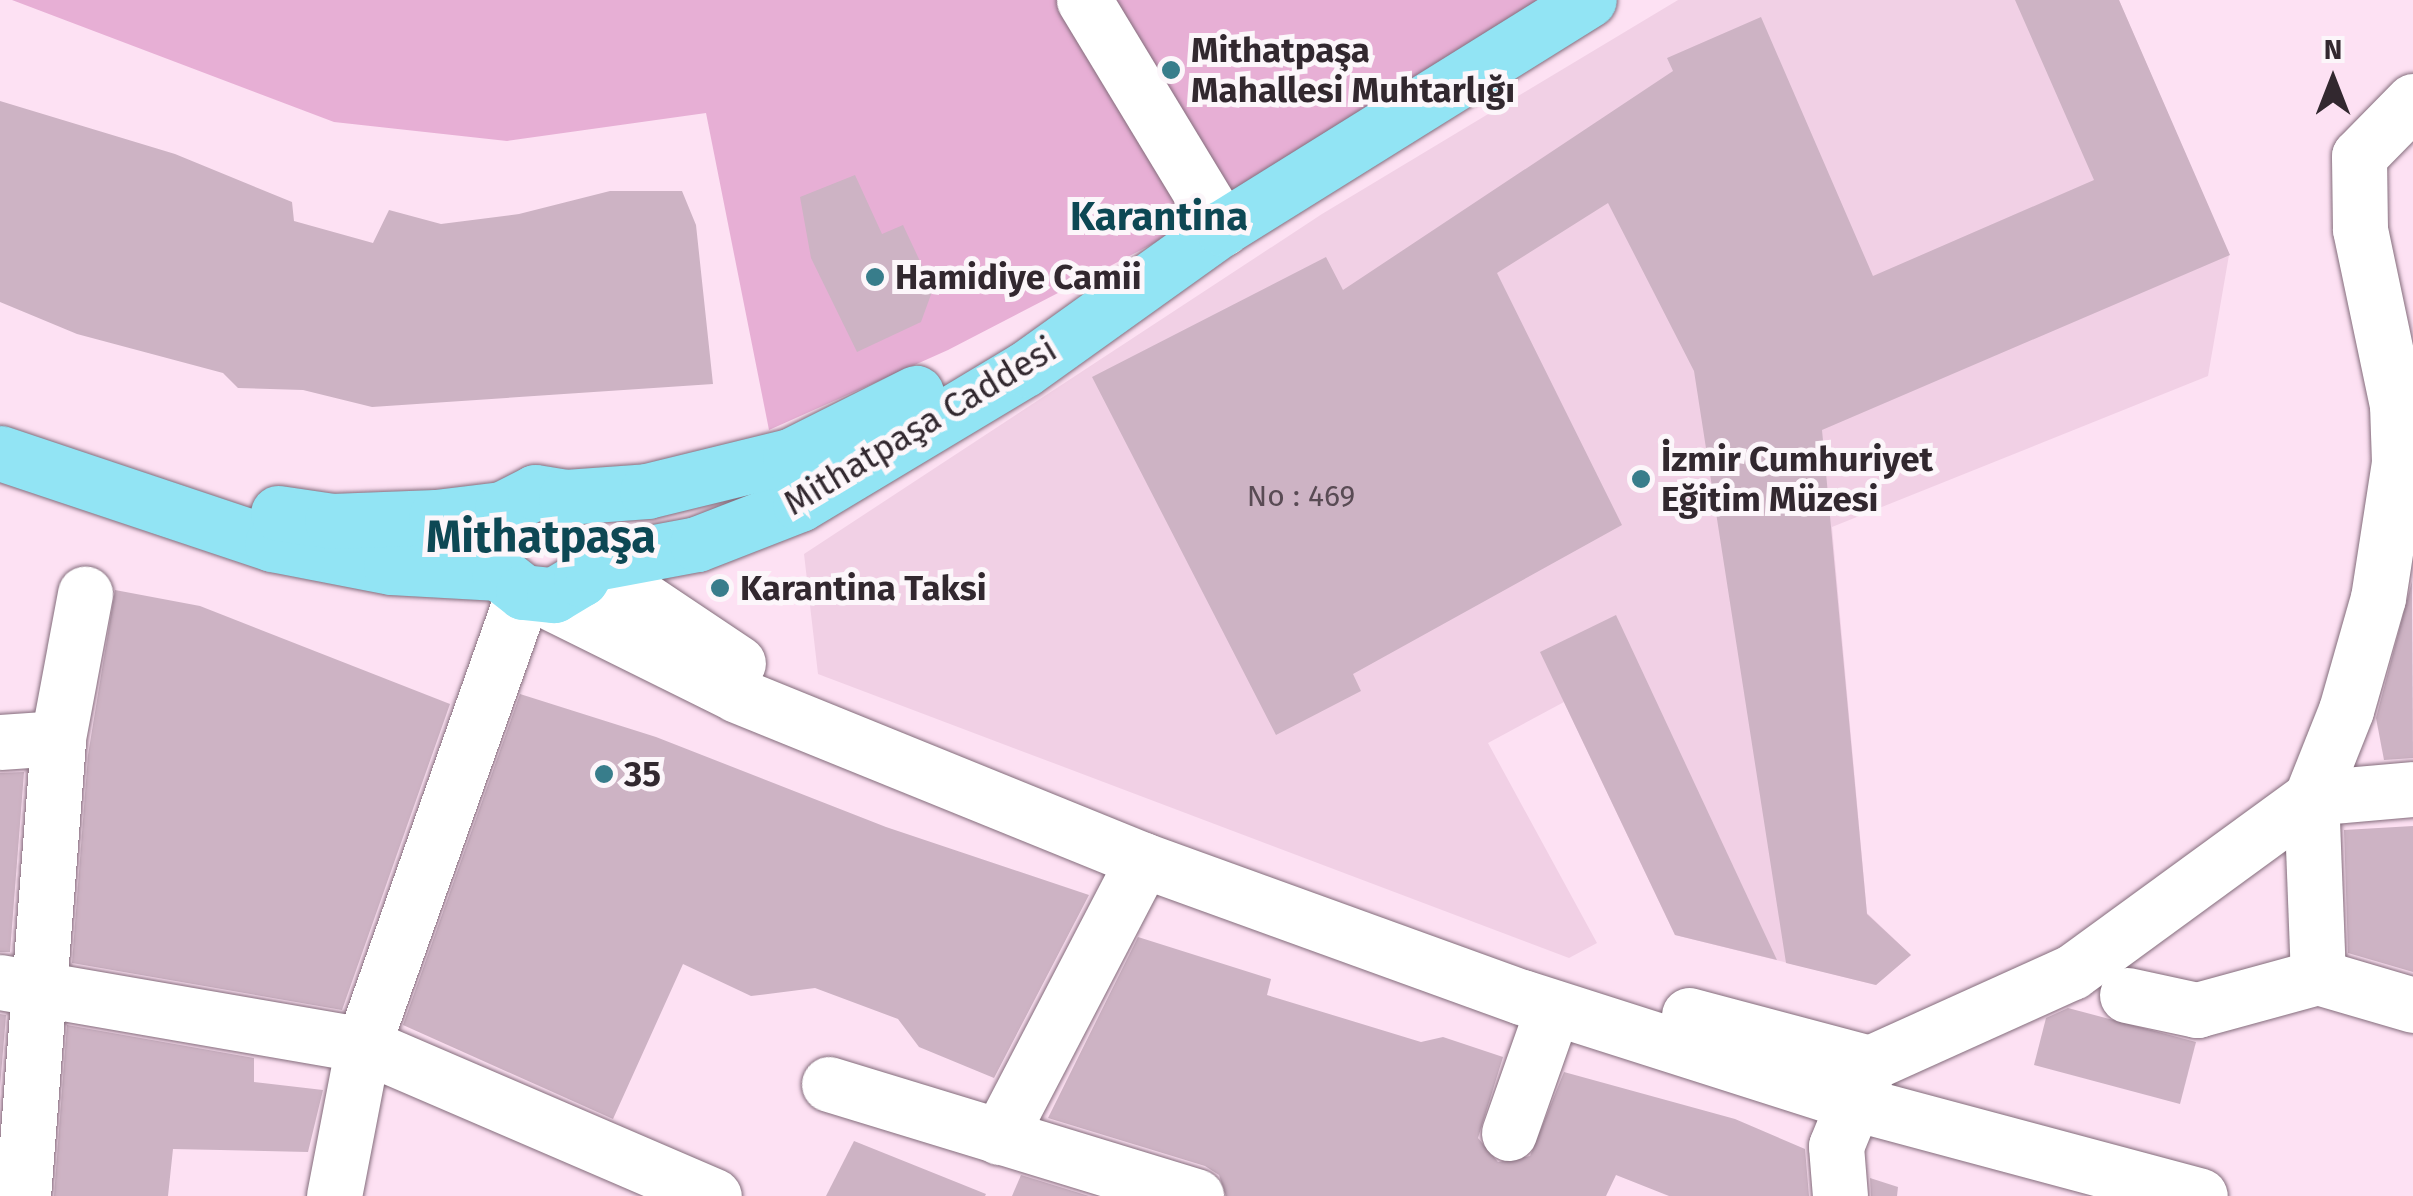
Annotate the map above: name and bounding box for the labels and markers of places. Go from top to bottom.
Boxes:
place label: Mithatpaşa Mahallesi Muhtarlığı [1191,29,1515,111]
marker: Mithatpaşa Mahallesi Muhtarlığı [1160,59,1182,81]
place label: Hamidiye Camii [895,256,1142,298]
marker: Hamidiye Camii [864,266,886,288]
place label: İzmir Cumhuriyet Eğitim Müzesi [1661,438,1933,520]
marker: İzmir Cumhuriyet Eğitim Müzesi [1630,468,1652,490]
place label: Karantina Taksi [740,567,987,609]
marker: Karantina Taksi [709,577,731,599]
place label: 35 [624,753,661,795]
marker: 35 [593,763,615,785]

